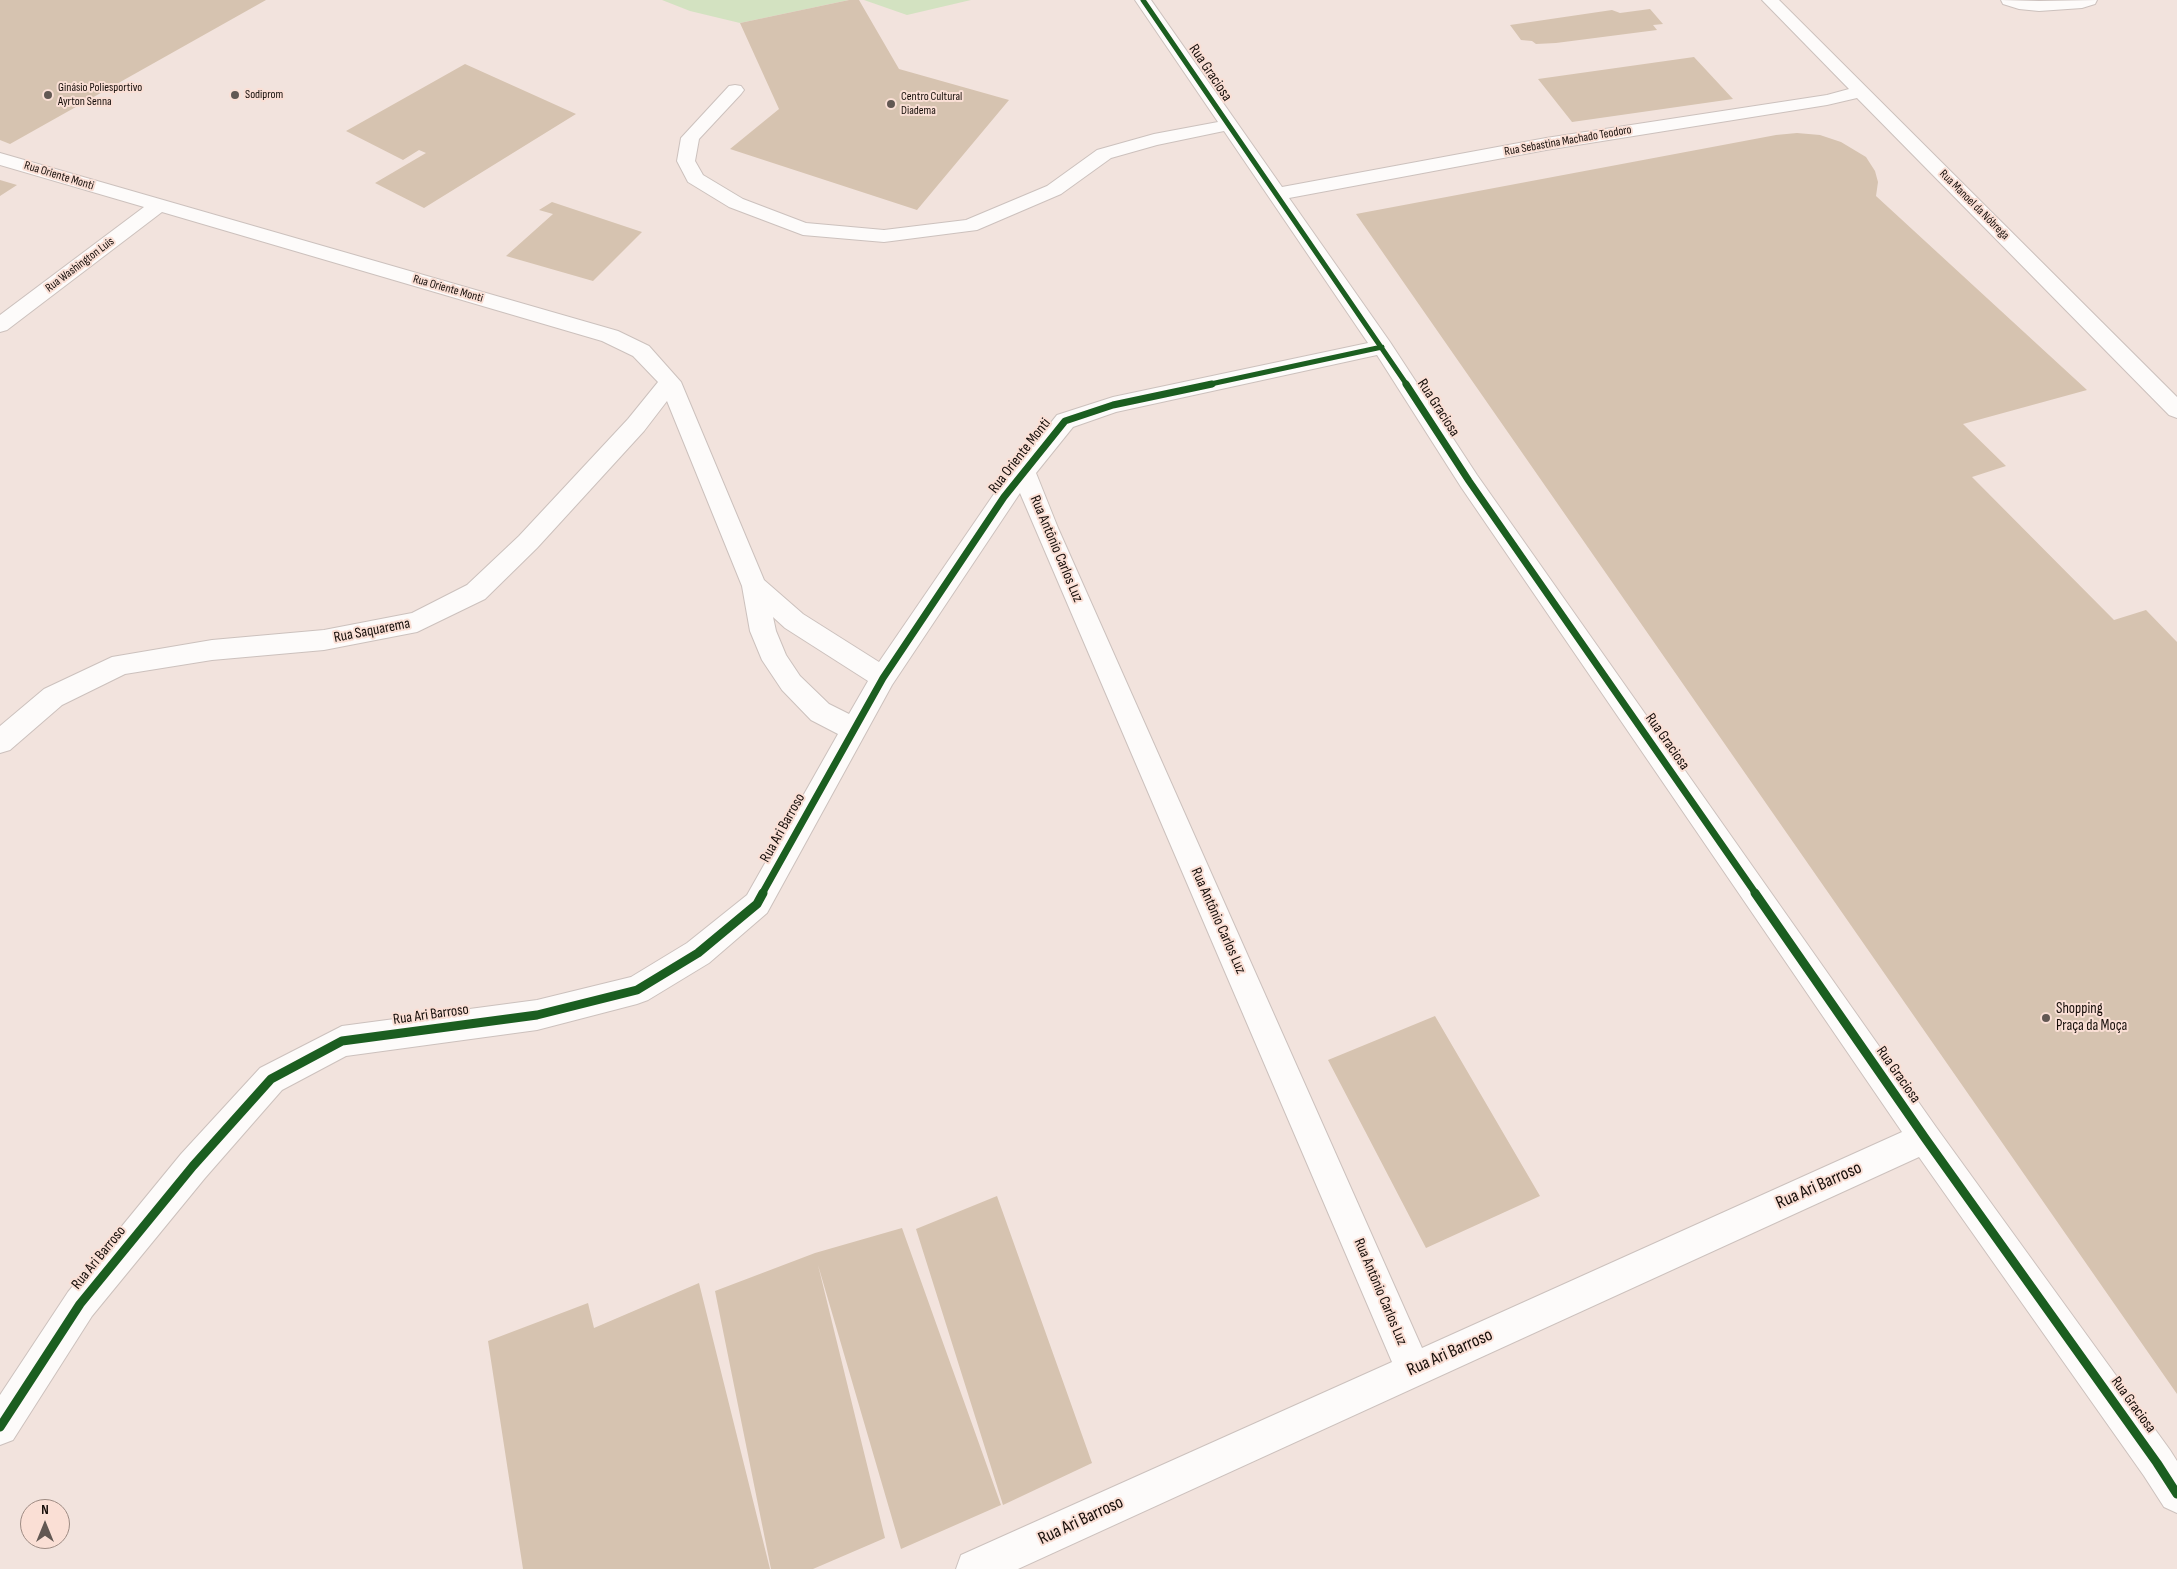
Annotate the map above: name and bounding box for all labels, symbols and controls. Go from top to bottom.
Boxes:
street label: Rua Graciosa [1184,41,1236,105]
place label: Ginásio Poliesportivo Ayrton Senna [58,81,142,109]
place label: Sodiprom [245,88,283,102]
marker: Ginásio Poliesportivo Ayrton Senna [42,89,54,101]
marker: Sodiprom [229,89,241,101]
place label: Centro Cultural Diadema [901,90,962,118]
marker: Centro Cultural Diadema [885,98,897,110]
street label: Rua Sebastina Machado Teodoro [1503,123,1633,159]
street label: Rua Oriente Monti [22,159,96,193]
street label: Rua Manoel da Nóbrega [1936,167,2012,243]
street label: Rua Washington Luis [43,234,117,296]
street label: Rua Oriente Monti [411,272,485,306]
street label: Rua Graciosa [1413,376,1463,440]
street label: Rua Oriente Monti [985,415,1055,497]
street label: Rua Antônio Carlos Luz [1025,493,1087,605]
street label: Rua Saquarema [332,615,412,647]
street label: Rua Graciosa [1641,710,1693,774]
street label: Rua Ari Barroso [757,790,809,866]
street label: Rua Antônio Carlos Luz [1187,865,1249,977]
place label: Shopping Praça da Moça [2056,1000,2127,1035]
street label: Rua Ari Barroso [392,1001,470,1029]
marker: Shopping Praça da Moça [2040,1012,2052,1024]
street label: Rua Graciosa [1872,1043,1924,1107]
street label: Rua Ari Barroso [1773,1158,1865,1214]
street label: Rua Ari Barroso [68,1223,130,1293]
street label: Rua Antônio Carlos Luz [1349,1236,1411,1348]
street label: Rua Ari Barroso [1404,1325,1496,1381]
street label: Rua Graciosa [2107,1373,2159,1437]
street label: Rua Ari Barroso [1035,1492,1127,1550]
north arrow [20,1499,70,1549]
text: N [41,1501,49,1518]

